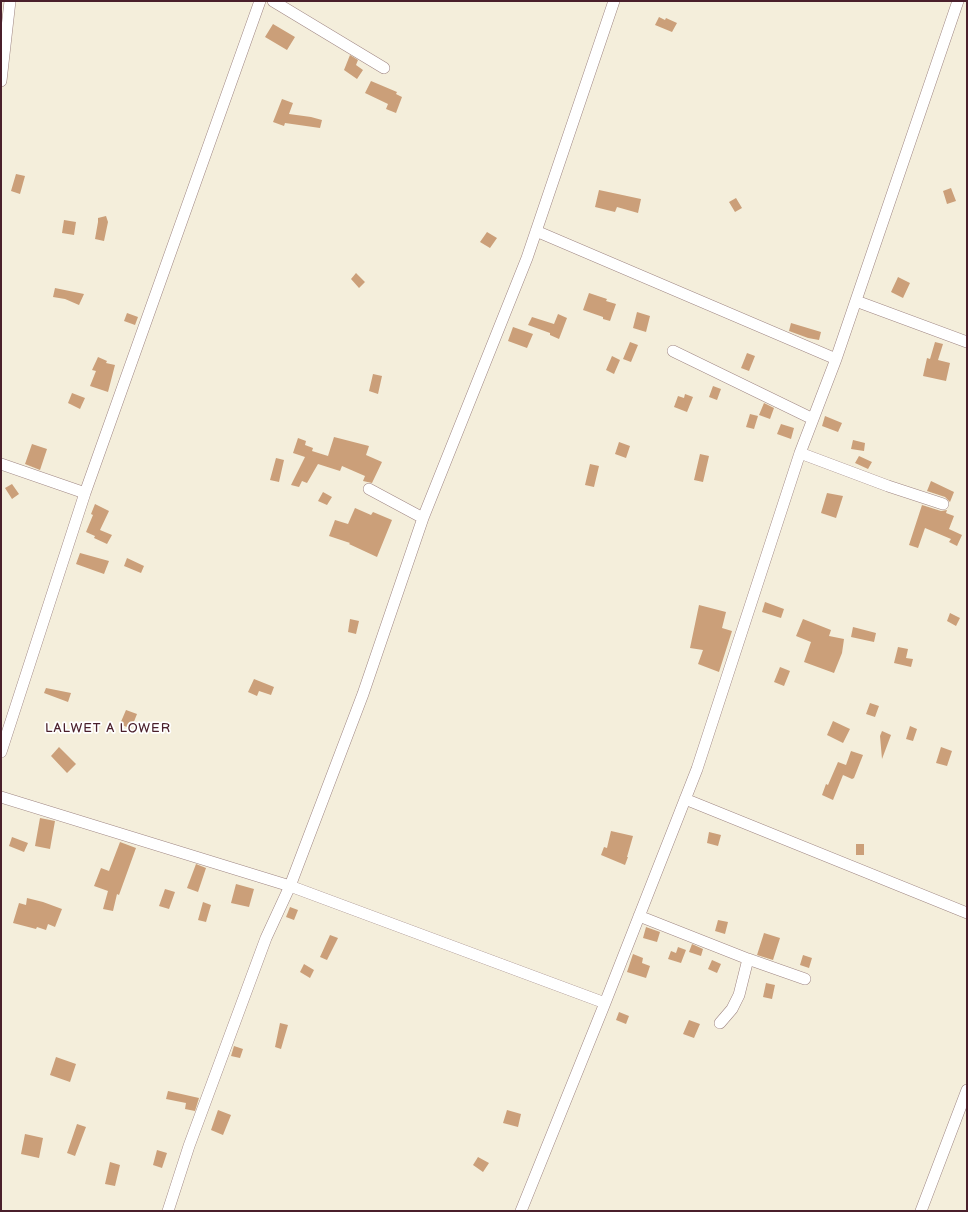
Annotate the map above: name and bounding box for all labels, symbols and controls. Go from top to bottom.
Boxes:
district label: LALWET A LOWER [45,721,171,737]

